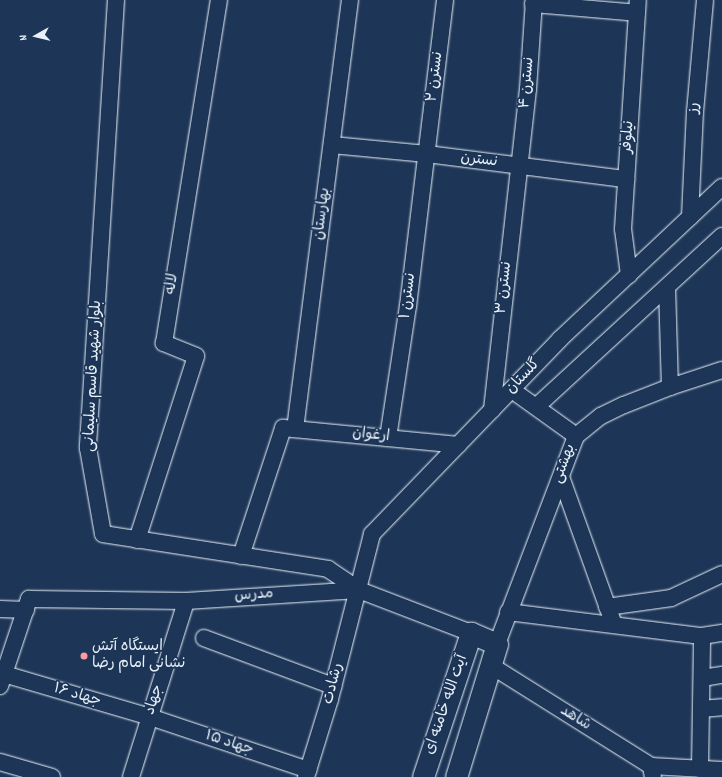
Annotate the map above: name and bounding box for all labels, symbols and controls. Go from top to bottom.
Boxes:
north arrow [16,16,56,56]
text: N [16,34,32,41]
street label: نسترن ۲ [424,51,448,103]
street label: نسترن ۴ [517,56,539,110]
street label: رز [686,102,704,114]
street label: نیلوفر [619,120,639,154]
street label: نسترن [459,150,499,172]
street label: بهارستان [311,187,335,241]
street label: نسترن ۳ [493,261,517,315]
street label: لاله [162,272,184,296]
street label: نسترن ۱ [397,272,421,320]
street label: بلوار شهید قاسم سلیمانی [81,300,107,452]
street label: گلستان [503,356,545,398]
street label: ارغوان [351,425,391,447]
street label: بهشتی [549,442,581,486]
street label: مدرس [234,586,274,606]
place label: ایستگاه آتش نشانی امام رضا [92,638,185,673]
marker: ایستگاه آتش نشانی امام رضا [79,651,89,661]
street label: آیت الله خامنه ای [422,653,472,757]
street label: رشادت [320,662,348,706]
street label: جهاد ۱۶ [51,680,103,712]
street label: جهاد [142,683,168,717]
street label: شاهد [556,703,594,735]
street label: جهاد ۱۵ [202,728,256,760]

